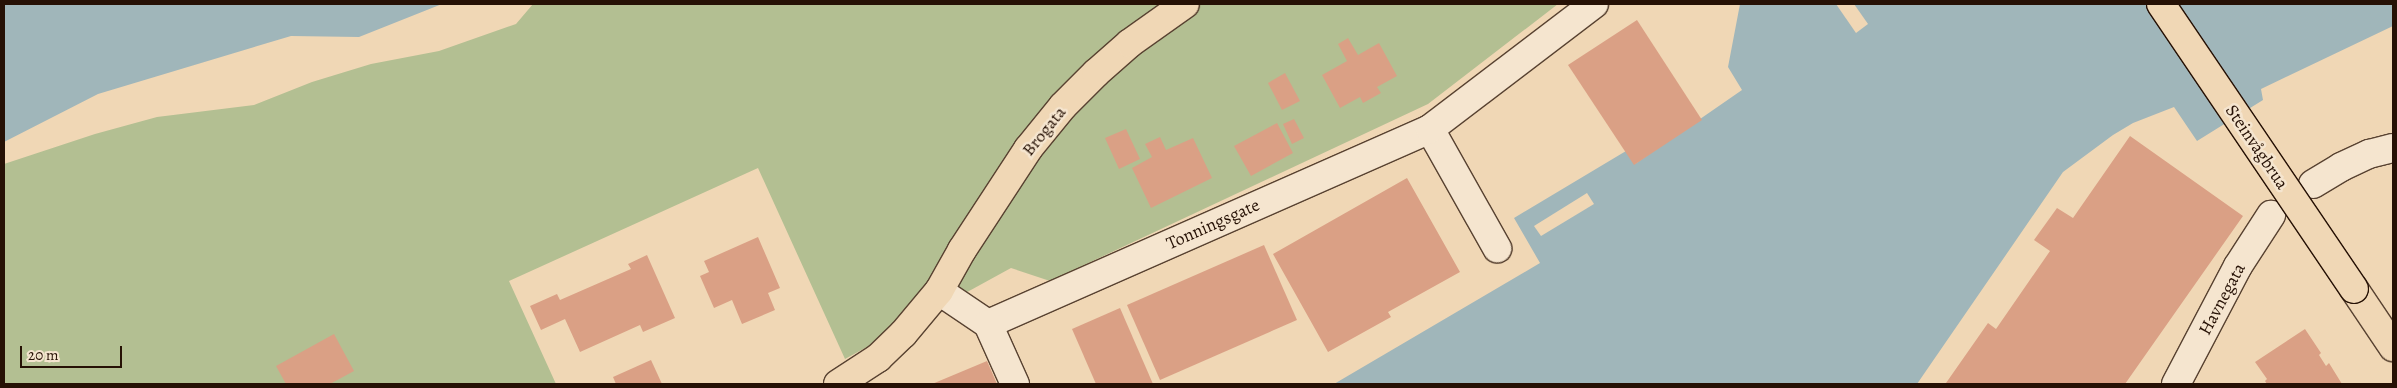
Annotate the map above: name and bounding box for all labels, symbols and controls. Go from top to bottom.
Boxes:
street label: Steinvågbrua [2221,101,2293,193]
street label: Brogata [1017,102,1071,160]
street label: Tonningsgate [1163,194,1263,254]
street label: Havnegata [2194,259,2250,339]
scale bar [22,336,125,368]
text: 20 m [28,345,59,365]

